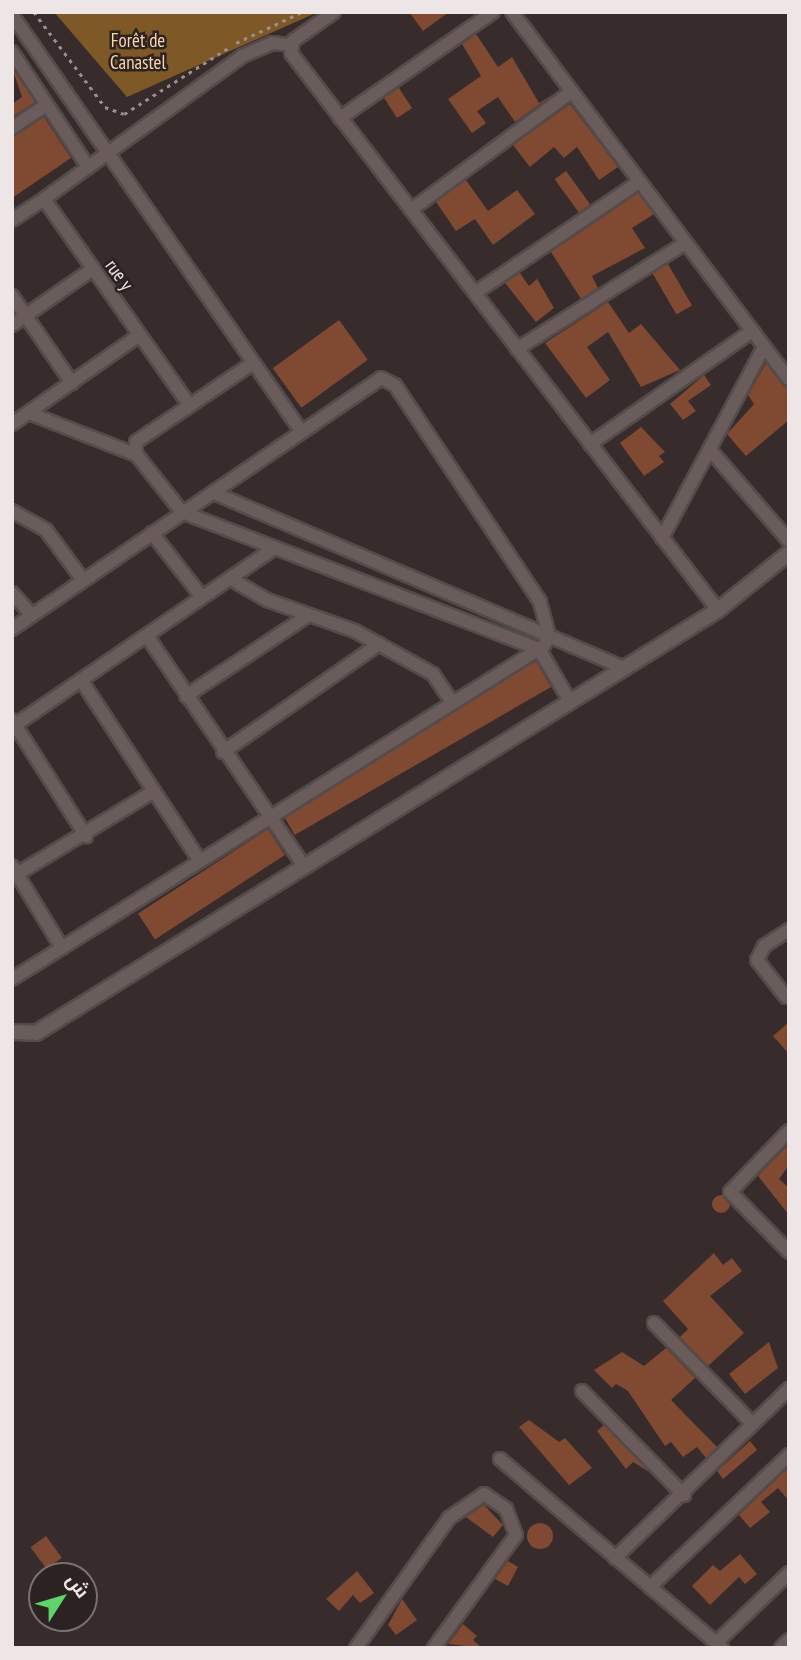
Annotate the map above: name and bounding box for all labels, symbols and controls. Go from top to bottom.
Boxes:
park label: Forêt de Canastel [110,30,166,74]
street label: rue y [100,255,138,295]
north arrow [28,1562,98,1632]
text: ش [61,1569,95,1603]

